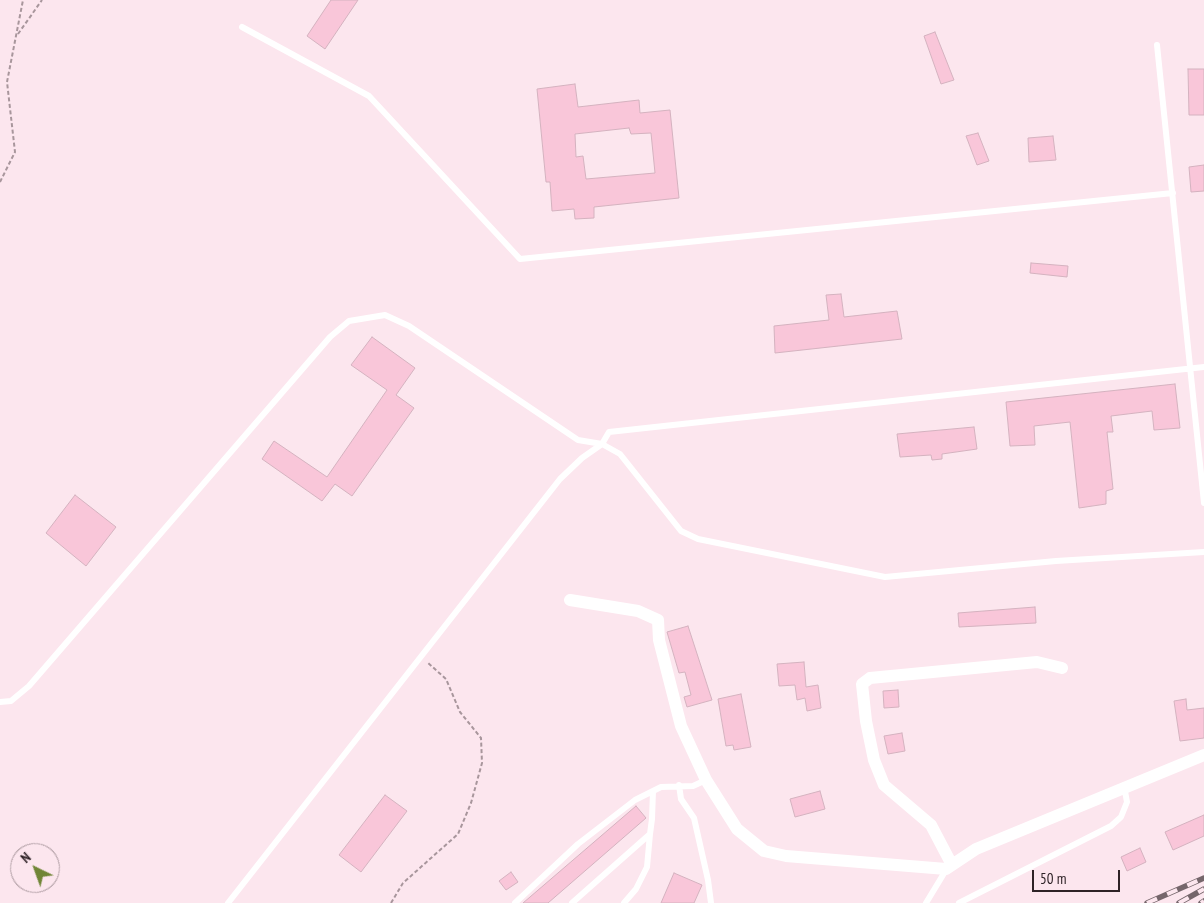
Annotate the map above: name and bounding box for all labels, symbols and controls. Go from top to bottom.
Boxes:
north arrow [10,843,60,893]
text: N [17,848,34,867]
scale bar [1034,860,1122,892]
text: 50 m [1040,869,1066,888]

